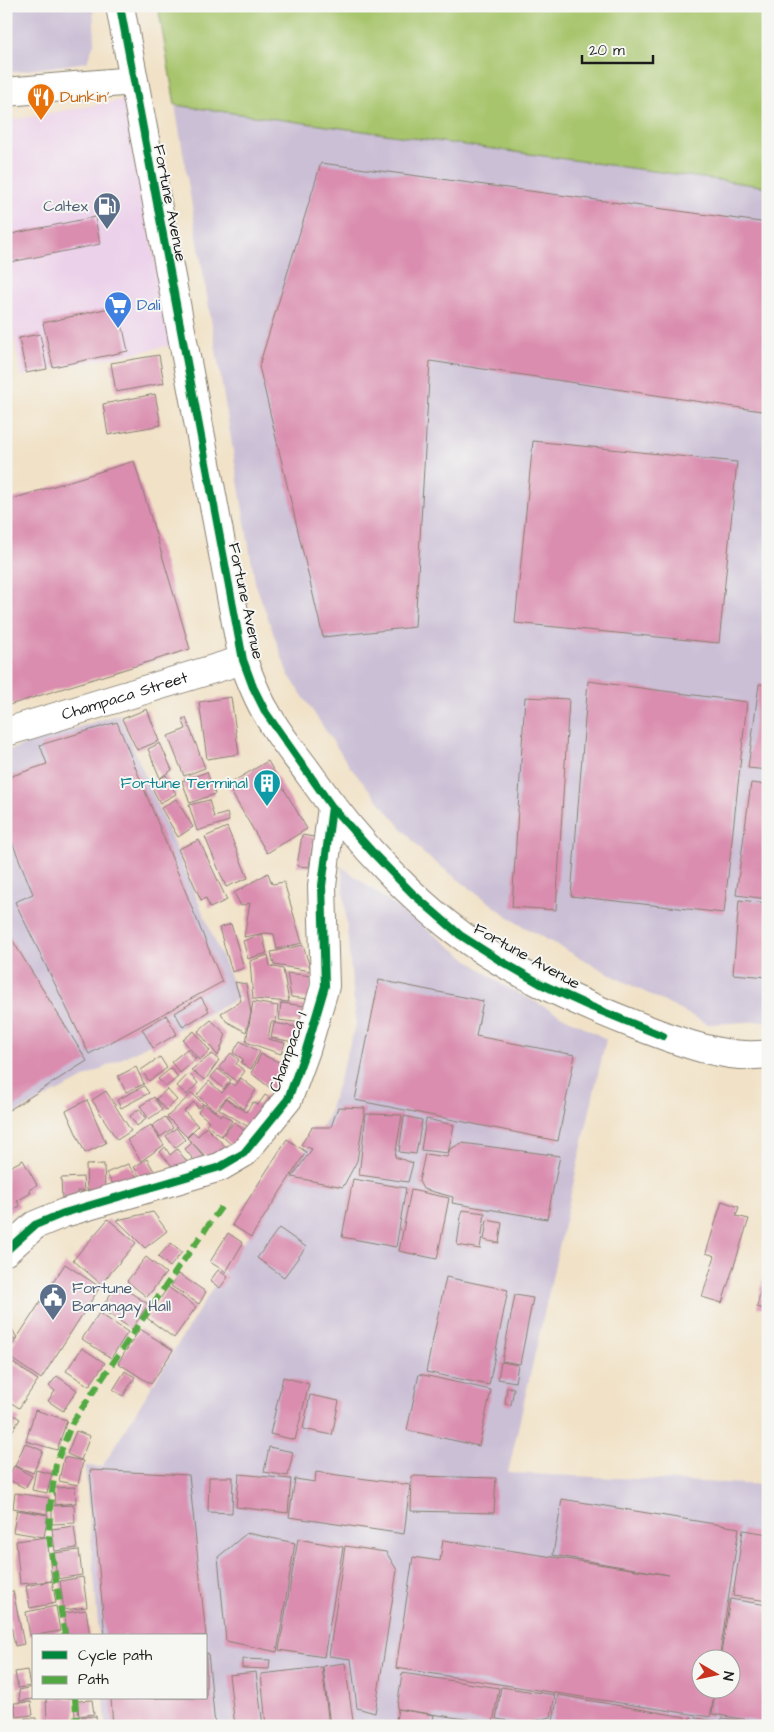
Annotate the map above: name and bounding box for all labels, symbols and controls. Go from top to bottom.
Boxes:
scale bar [582,32,653,64]
text: 20 m [589,40,625,61]
restaurant icon: Dunkin' [26,82,56,121]
place label: Dunkin' [60,86,109,108]
street label: Fortune Avenue [148,143,192,264]
fuel station icon: Caltex [92,191,122,230]
place label: Caltex [43,195,88,217]
supermarket icon: Dali [103,290,133,329]
place label: Dali [137,294,161,316]
street label: Fortune Avenue [223,541,269,662]
street label: Champaca Street [59,666,191,726]
building icon: Fortune Terminal [252,768,282,807]
place label: Fortune Terminal [120,772,248,794]
street label: Fortune Avenue [470,918,584,995]
street label: Champaca 1 [263,1009,313,1095]
place label: Fortune Barangay Hall [72,1277,171,1318]
public building icon: Fortune Barangay Hall [38,1282,68,1321]
legend [32,1634,208,1700]
text: Cycle path [78,1645,153,1667]
north arrow [692,1650,742,1700]
text: Path [78,1669,109,1690]
text: N [717,1670,738,1682]

